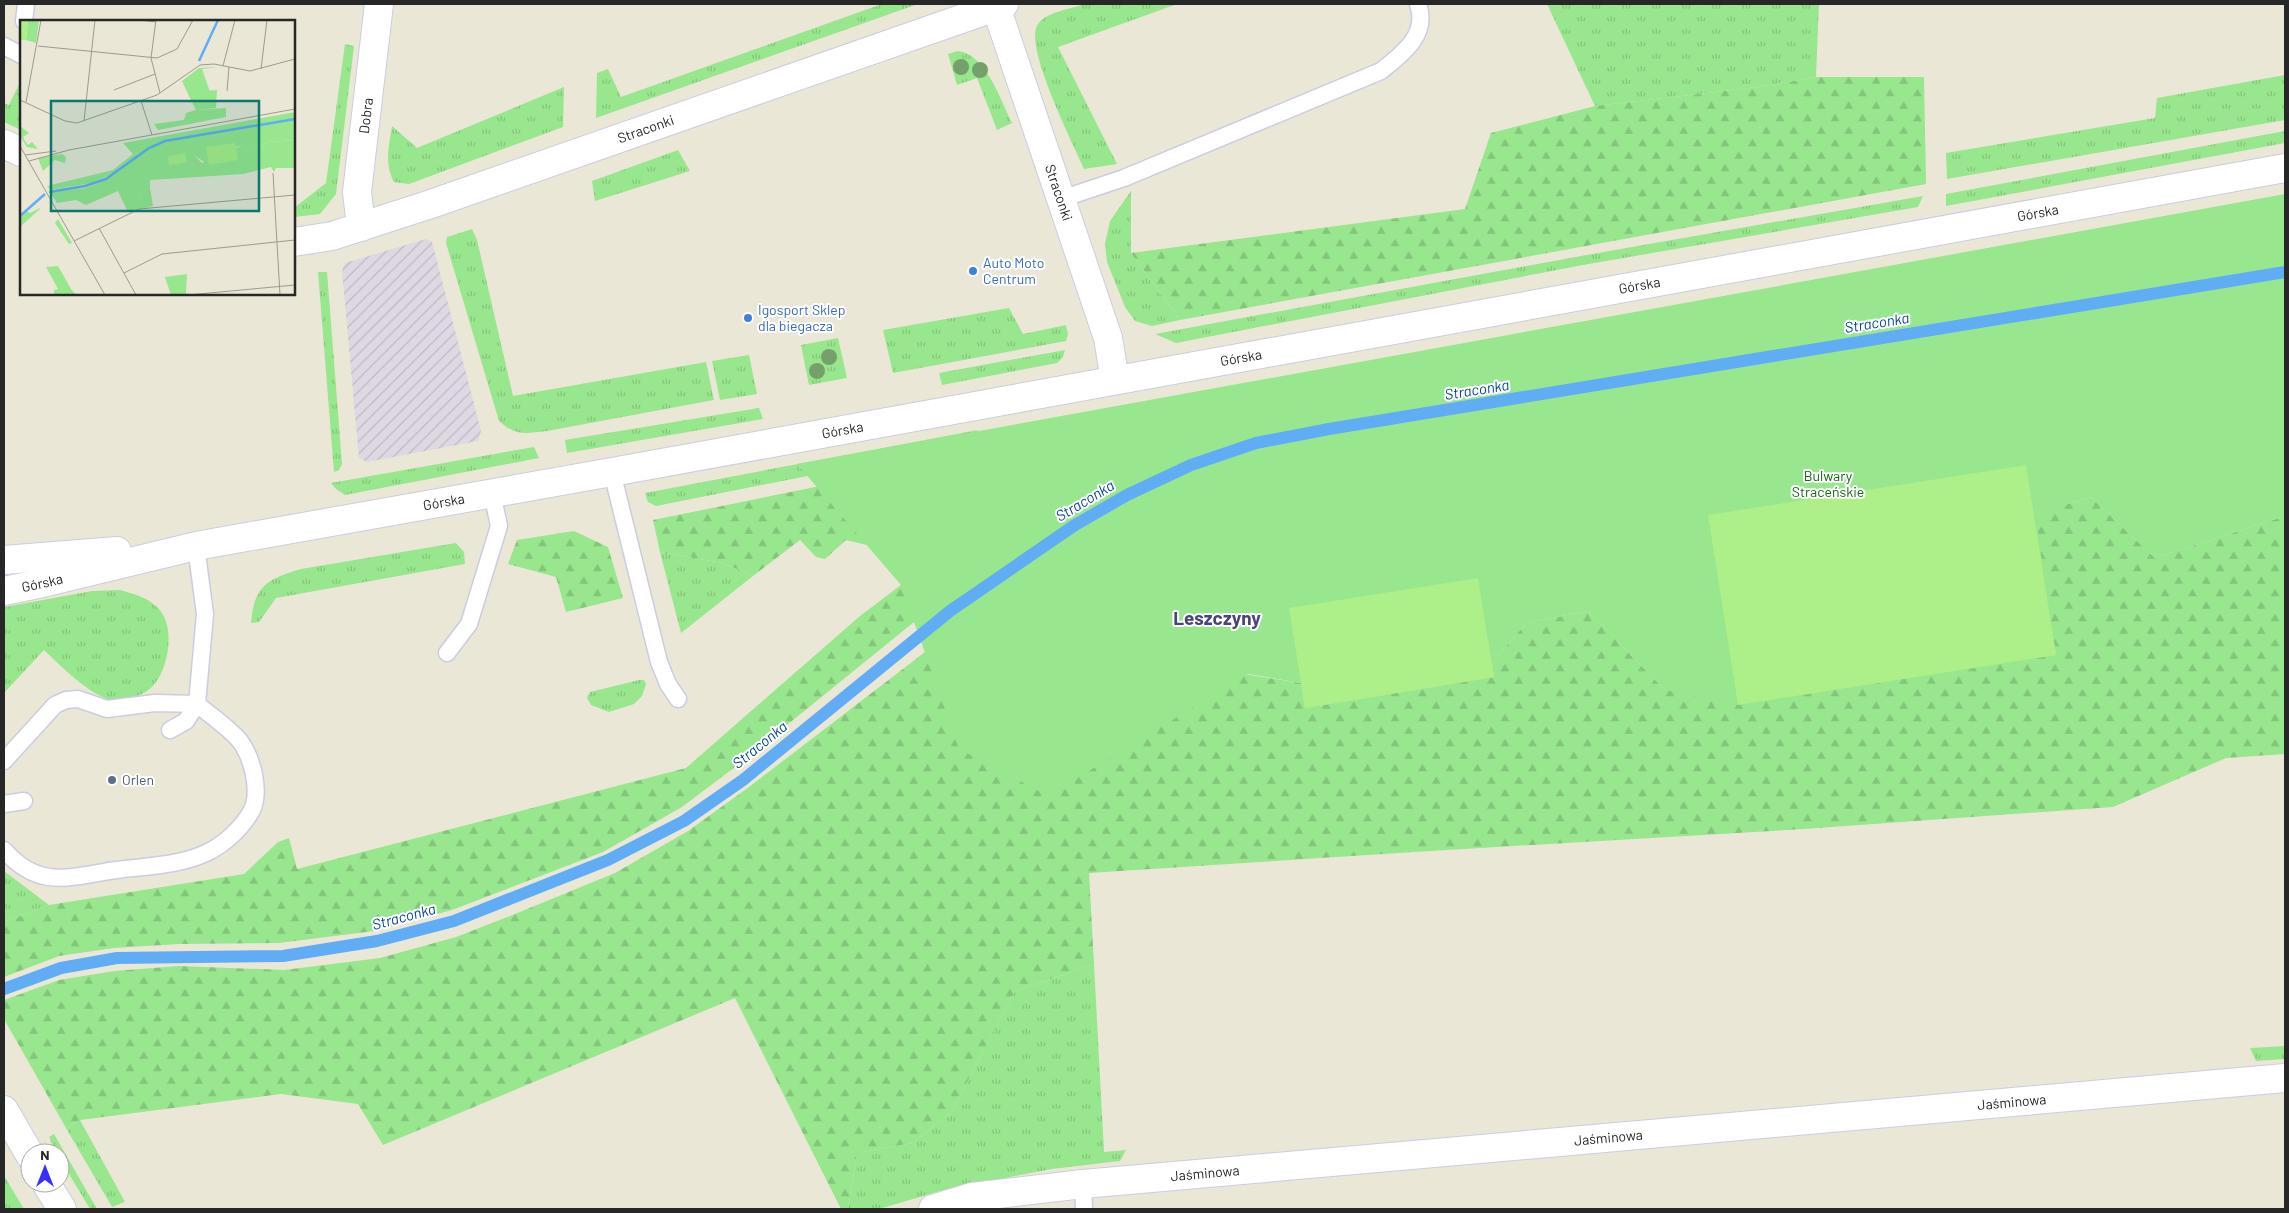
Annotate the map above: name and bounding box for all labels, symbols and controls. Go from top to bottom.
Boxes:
inset map [20,20,295,295]
street label: Dobra [355,97,376,135]
street label: Straconki [615,111,676,146]
street label: Straconki [1042,162,1077,223]
street label: Górska [2016,200,2060,225]
place label: Auto Moto Centrum [983,254,1044,287]
marker: Auto Moto Centrum [967,265,979,277]
street label: Górska [1617,273,1661,297]
place label: Igosport Sklep dla biegacza [758,301,846,334]
water label: Straconka [1843,308,1910,336]
marker: Igosport Sklep dla biegacza [742,312,754,324]
street label: Górska [1219,345,1263,369]
water label: Straconka [1443,375,1510,403]
street label: Górska [820,418,865,442]
park label: Bulwary Straceńskie [1792,467,1864,500]
water label: Straconka [1052,476,1117,525]
street label: Górska [422,489,466,513]
street label: Górska [20,570,64,595]
district label: Leszczyny [1173,606,1261,629]
water label: Straconka [728,717,790,772]
place label: Orlen [122,771,154,788]
marker: Orlen [106,774,118,786]
water label: Straconka [370,899,438,933]
street label: Jaśminowa [1977,1090,2047,1113]
street label: Jaśminowa [1573,1126,1644,1149]
north arrow [20,1143,70,1193]
text: N [40,1146,50,1163]
street label: Jaśminowa [1170,1161,1240,1184]

